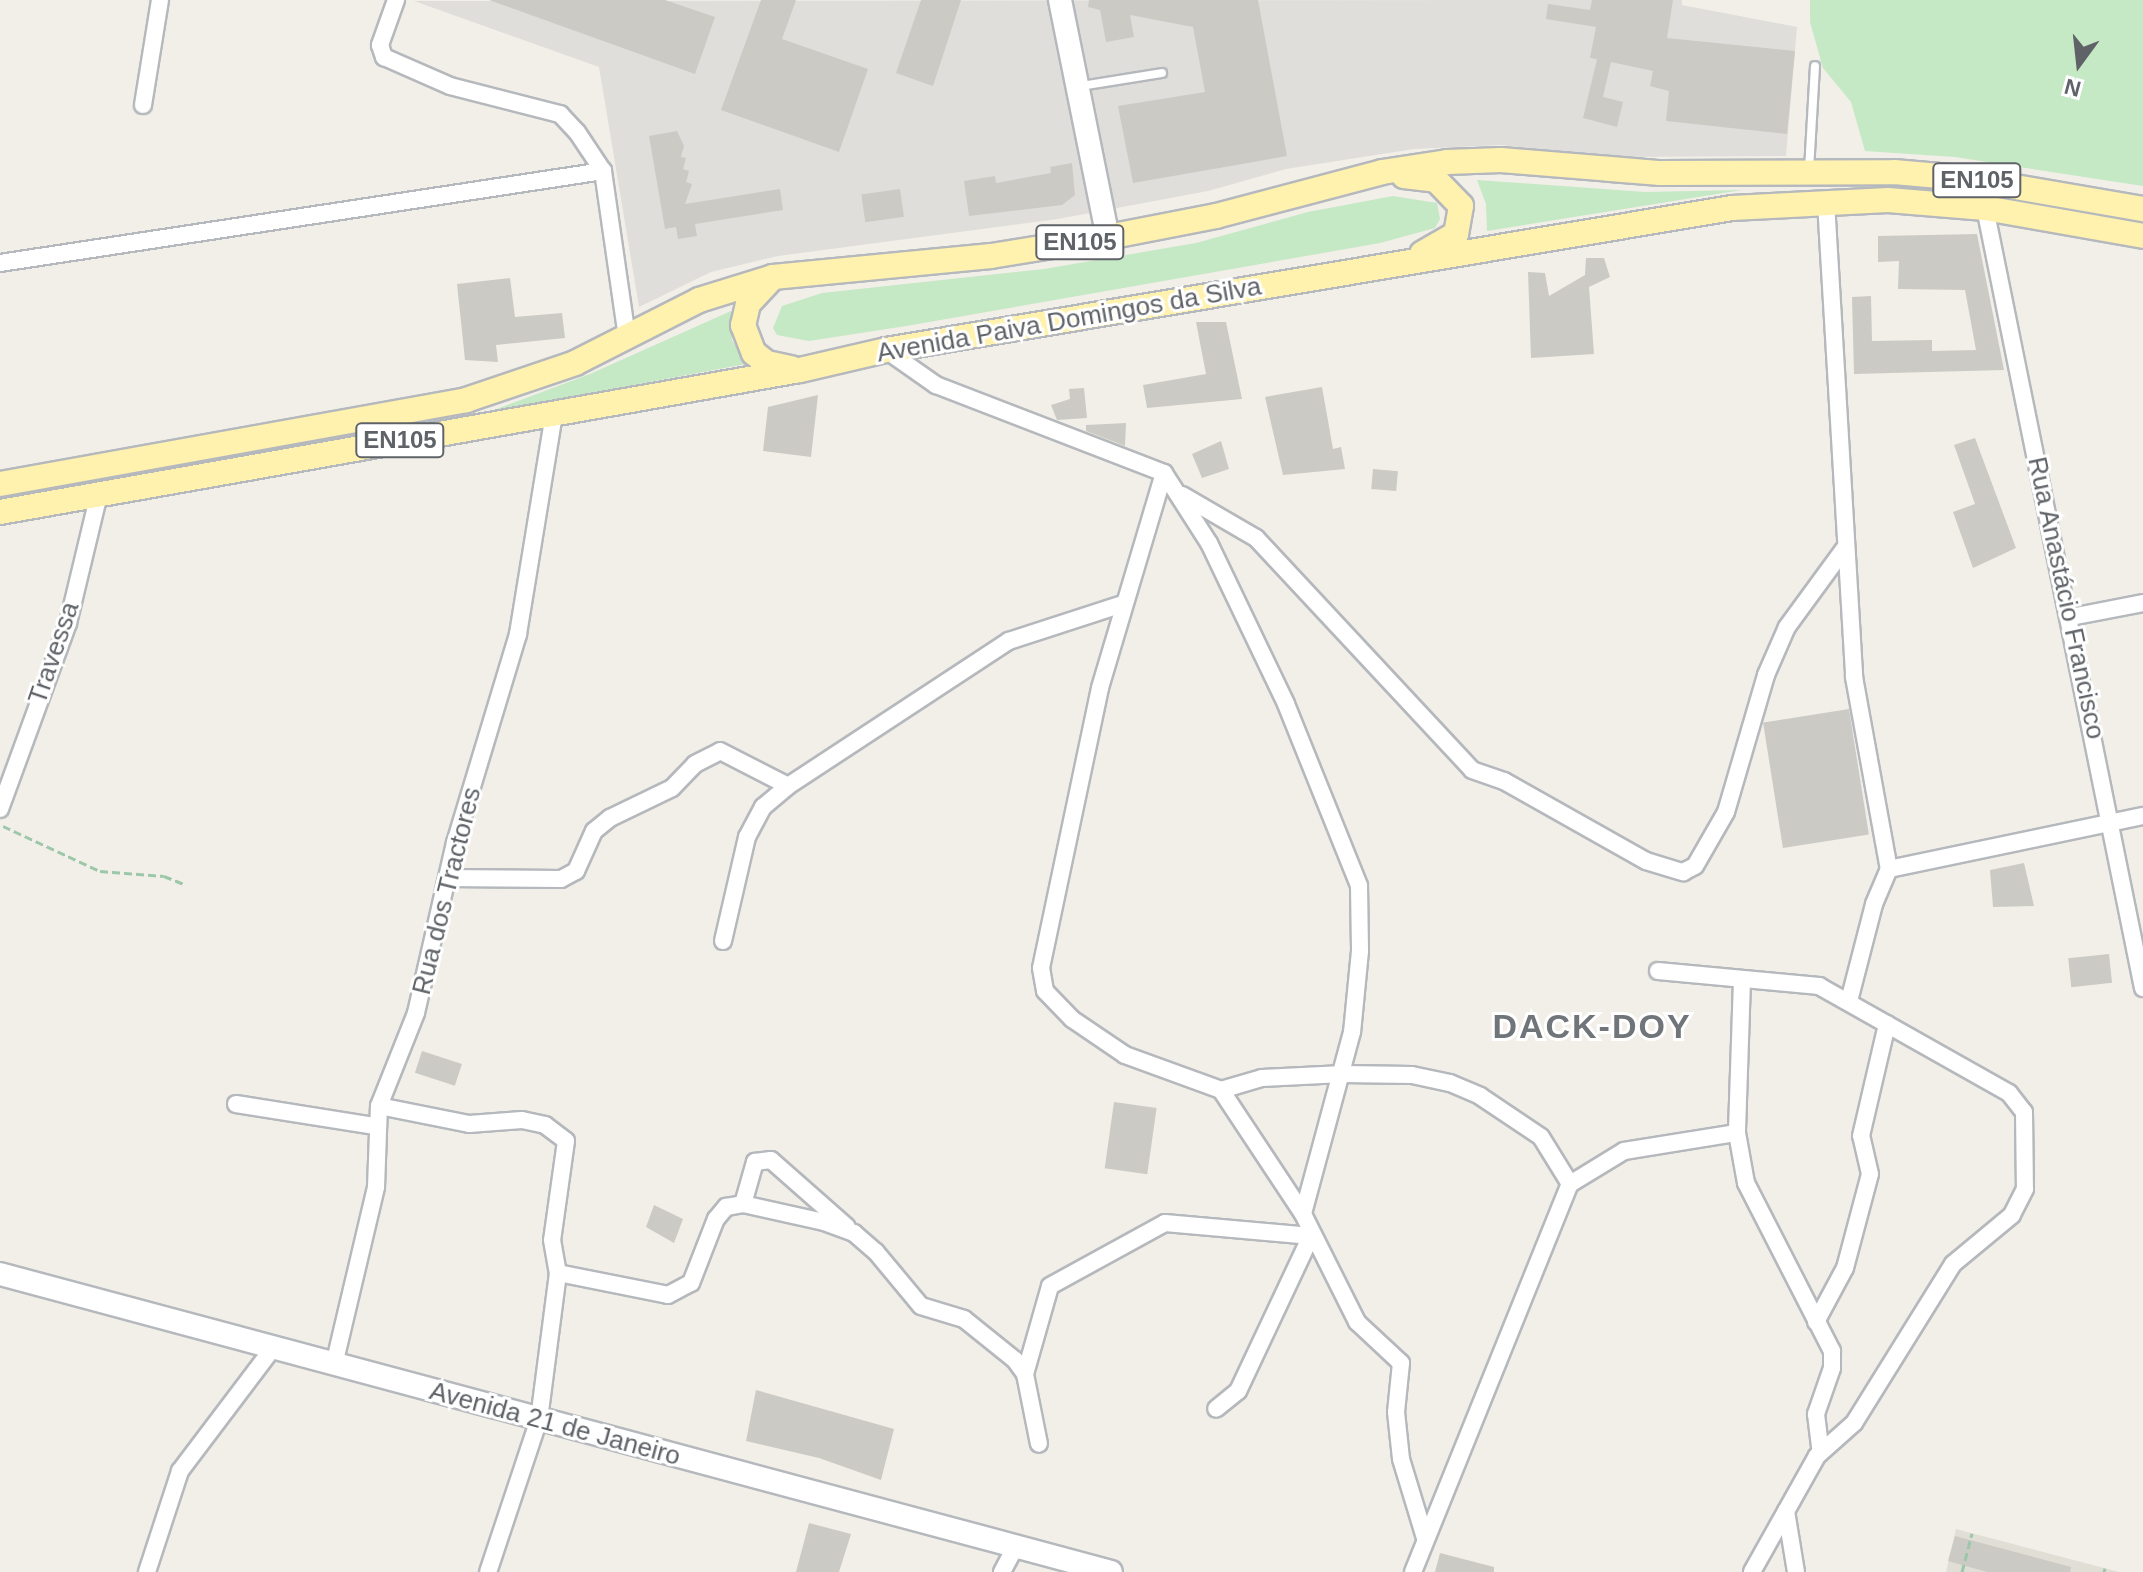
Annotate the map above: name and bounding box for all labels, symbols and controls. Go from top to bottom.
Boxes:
north arrow [2039,24,2119,104]
text: N [2062,74,2084,102]
road number: EN105 [1931,160,2023,200]
road number: EN105 [1034,222,1126,262]
street label: Avenida Paiva Domingos da Silva [874,271,1264,369]
road number: EN105 [354,420,446,460]
street label: Rua Anastácio Francisco [2021,453,2111,743]
street label: Travessa [22,598,86,708]
street label: Rua dos Tractores [406,784,488,998]
district label: DACK-DOY [1492,1007,1692,1047]
street label: Avenida 21 de Janeiro [426,1376,684,1472]

